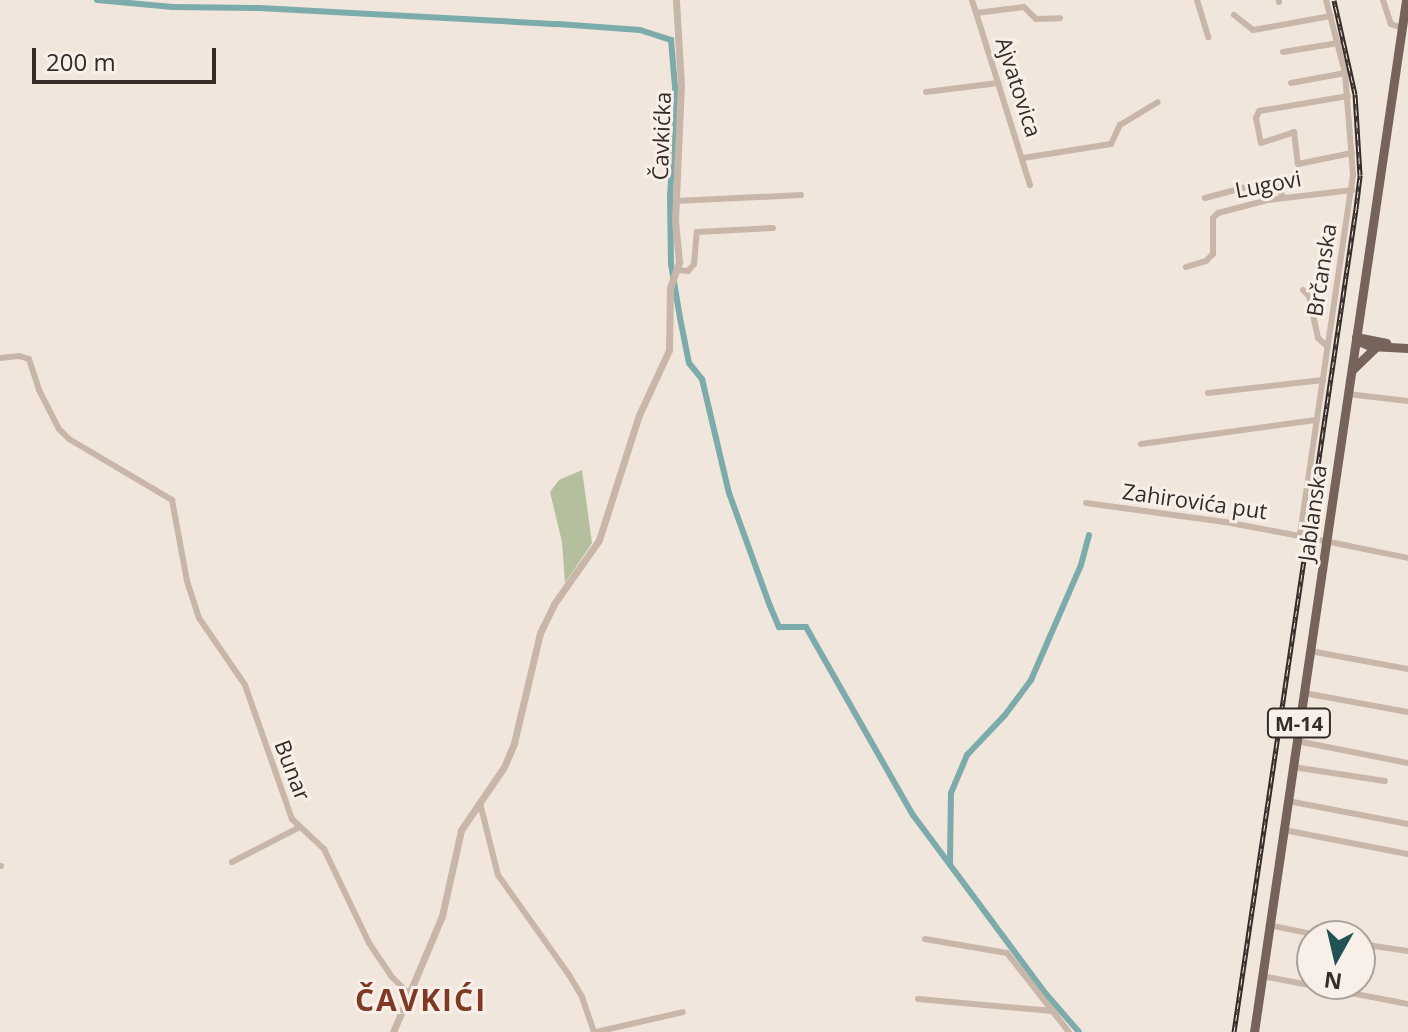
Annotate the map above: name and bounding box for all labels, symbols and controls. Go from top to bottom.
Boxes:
scale bar [36,32,220,82]
street label: Ajvatovica [991,34,1047,140]
text: 200 m [46,45,116,78]
street label: Čavkićka [646,91,676,181]
street label: Lugovi [1233,165,1303,203]
street label: Brčanska [1301,222,1341,318]
street label: Jablanska [1292,463,1332,563]
street label: Zahirovića put [1121,478,1269,524]
road number: M-14 [1265,707,1333,739]
street label: Bunar [269,736,317,804]
north arrow [1296,920,1376,1000]
text: N [1322,966,1344,998]
district label: ČAVKIĆI [355,982,487,1018]

